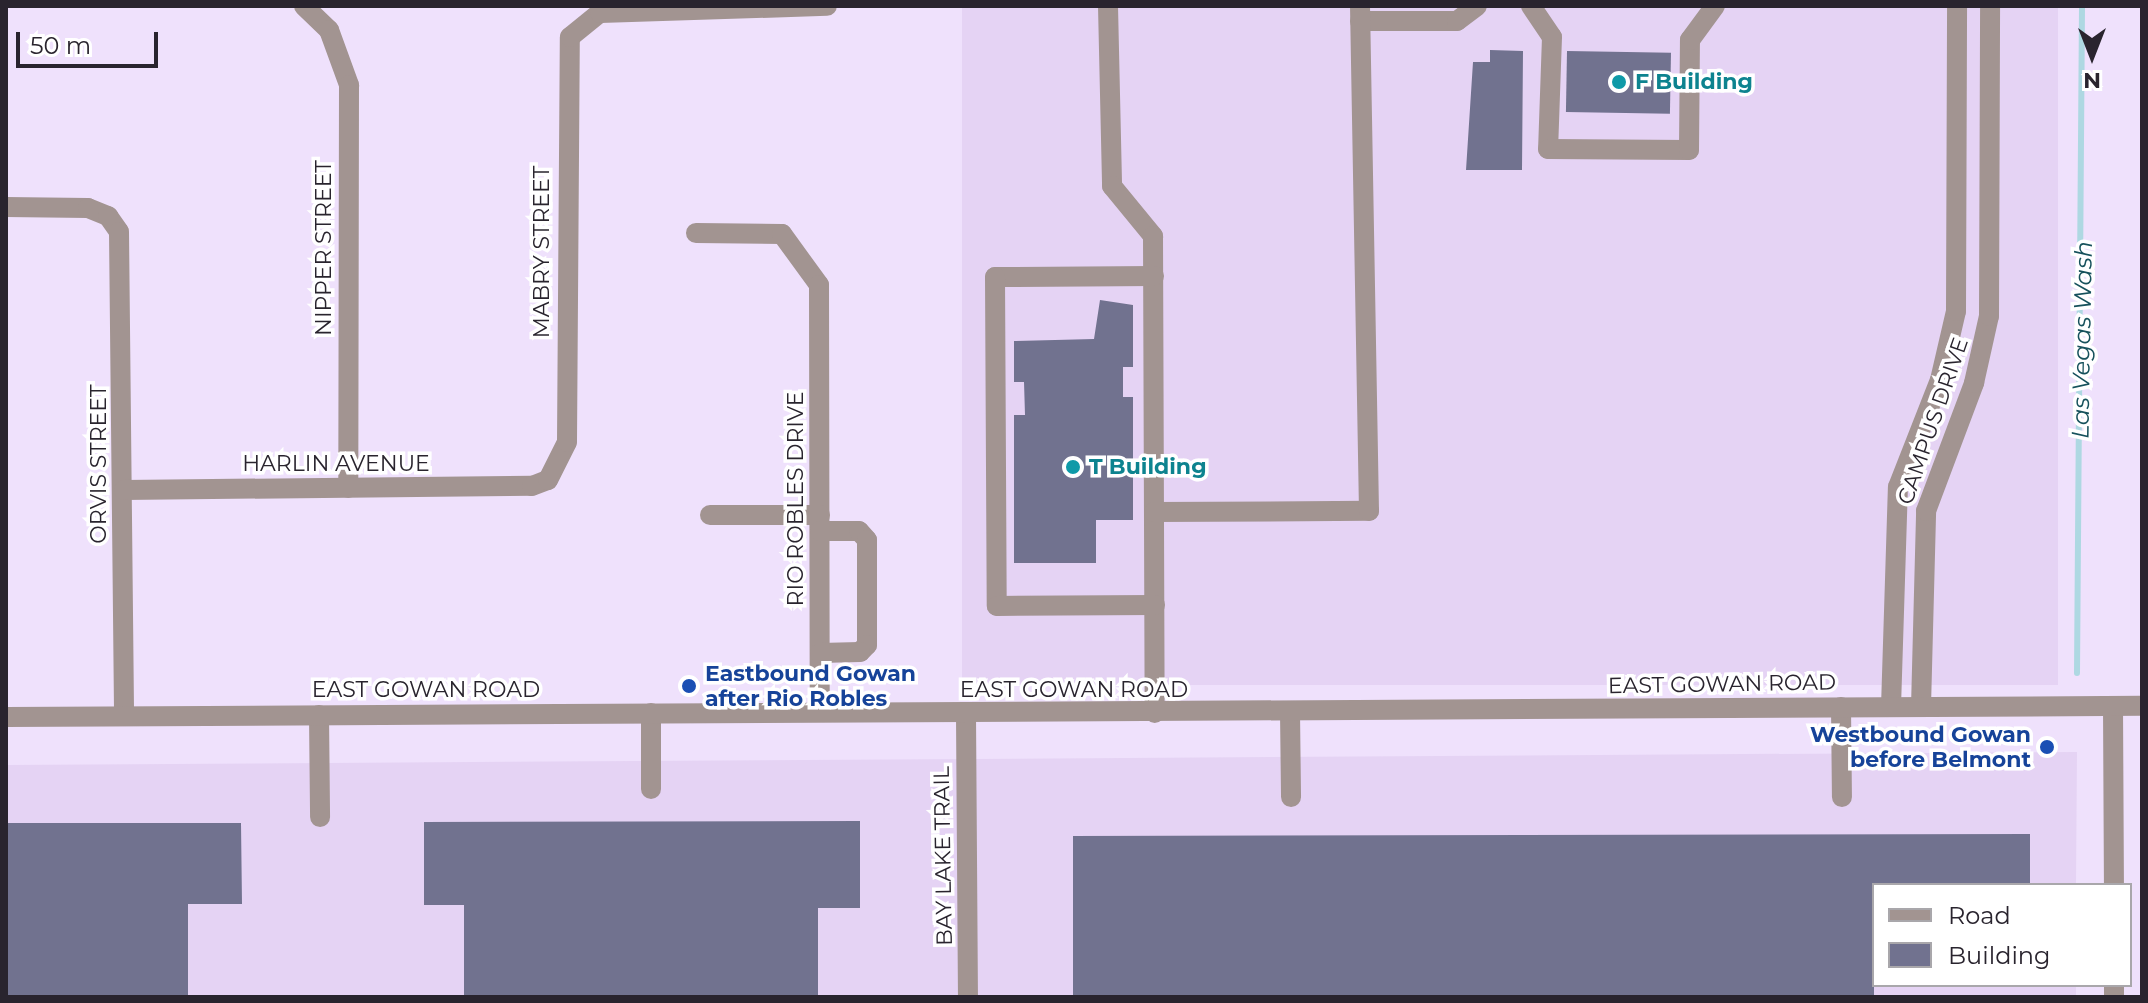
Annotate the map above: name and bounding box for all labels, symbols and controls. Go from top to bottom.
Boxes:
scale bar [20,16,162,66]
north arrow [2052,16,2132,96]
text: 50 m [30,31,91,60]
text: N [2083,67,2101,94]
place label: F Building [1635,69,1753,95]
marker: F Building [1610,73,1628,91]
street label: NIPPER STREET [311,160,337,336]
street label: MABRY STREET [529,166,555,338]
water label: Las Vegas Wash [2066,241,2098,439]
street label: CAMPUS DRIVE [1892,334,1974,508]
street label: ORVIS STREET [86,384,112,544]
street label: RIO ROBLES DRIVE [783,392,809,606]
street label: HARLIN AVENUE [242,451,430,477]
place label: T Building [1089,454,1207,480]
marker: T Building [1064,458,1082,476]
place label: Eastbound Gowan after Rio Robles [705,660,916,712]
street label: EAST GOWAN ROAD [1608,669,1836,699]
street label: EAST GOWAN ROAD [312,677,540,703]
marker: Eastbound Gowan after Rio Robles [680,677,698,695]
street label: EAST GOWAN ROAD [960,677,1188,703]
place label: Westbound Gowan before Belmont [1810,721,2031,772]
marker: Westbound Gowan before Belmont [2038,738,2056,756]
street label: BAY LAKE TRAIL [928,766,958,946]
legend [1872,883,2132,987]
text: Road [1948,901,2011,930]
text: Building [1948,941,2051,970]

